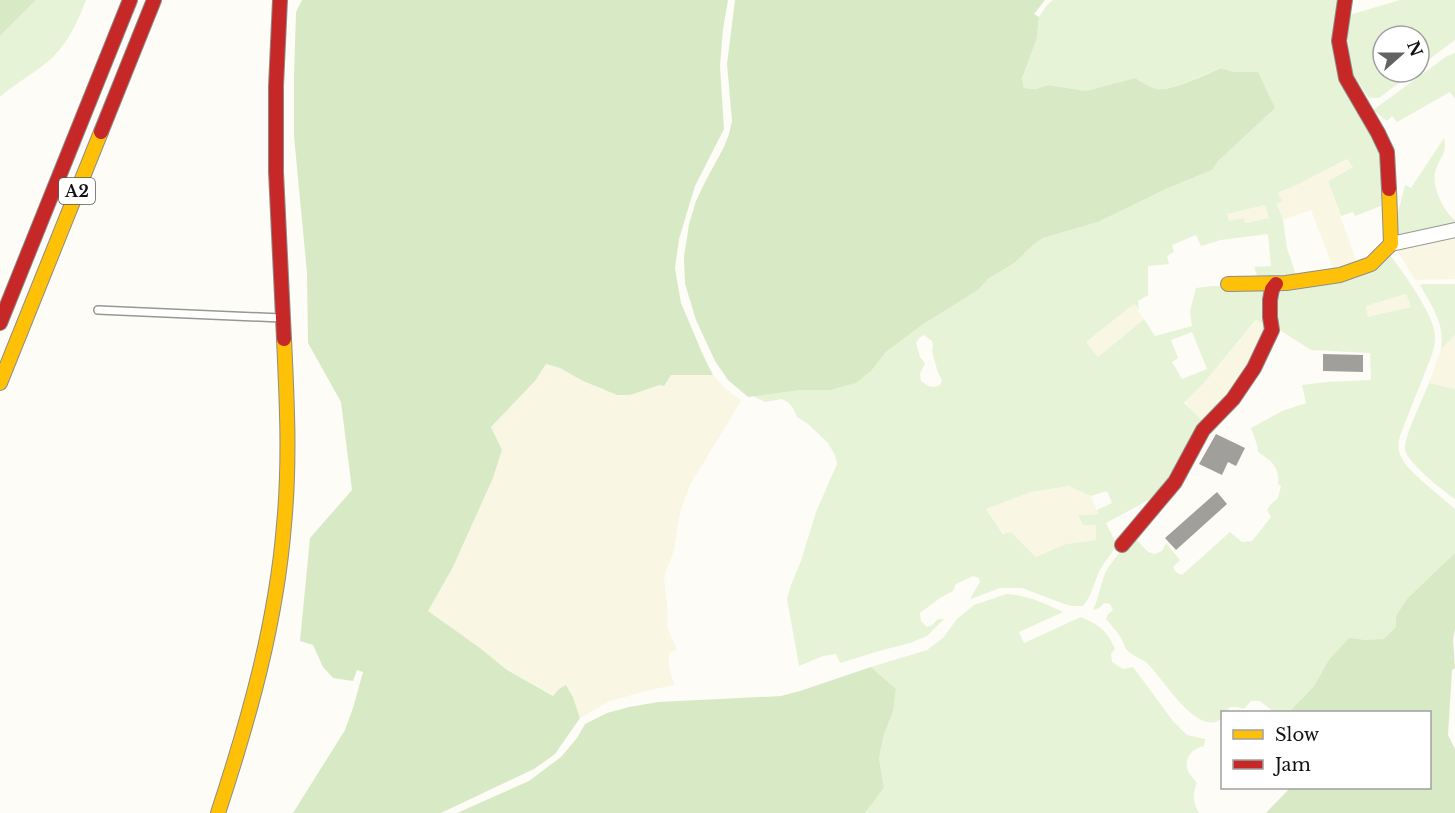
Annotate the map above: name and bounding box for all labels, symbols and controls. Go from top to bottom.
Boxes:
north arrow [1371,24,1431,84]
text: N [1403,38,1427,59]
road number: A2 [59,178,95,204]
legend [1221,711,1431,789]
text: Slow [1275,724,1320,746]
text: Jam [1273,754,1311,776]

